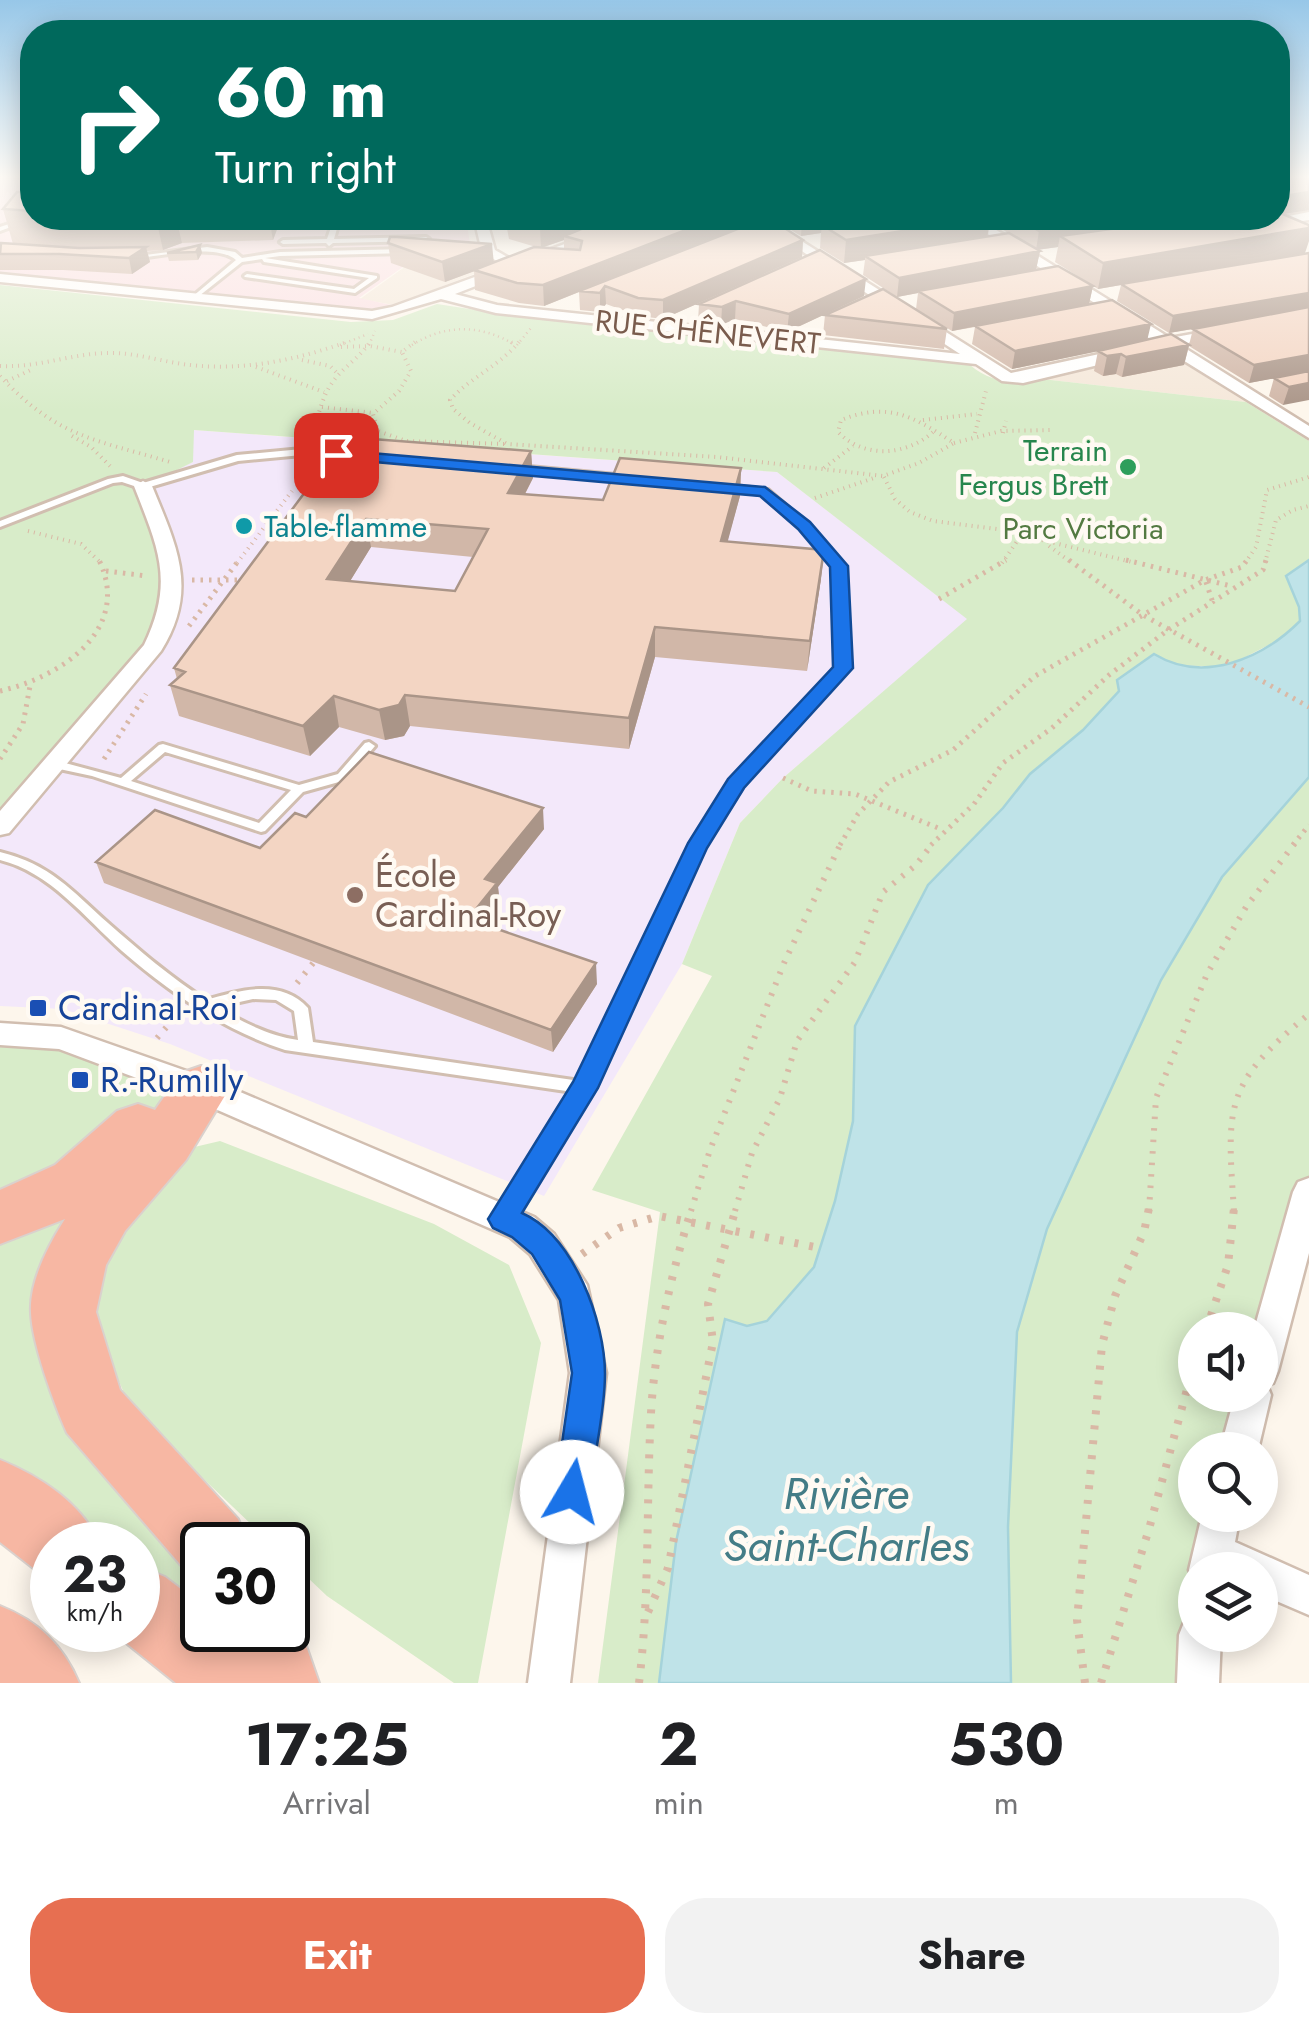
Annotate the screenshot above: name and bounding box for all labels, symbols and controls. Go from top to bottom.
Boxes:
text: 60 m [215,42,387,143]
icon: right [50,60,180,190]
text: Turn right [215,135,396,200]
street label: RUE CHÊNEVERT [593,299,823,365]
pin [294,413,379,498]
icon: arrive [309,428,364,483]
place label: Terrain Fergus Brett [958,429,1109,506]
marker: Terrain Fergus Brett [1117,456,1139,478]
place label: Table-flamme [264,505,427,548]
park label: Parc Victoria [1002,507,1164,550]
marker: Table-flamme [233,515,255,537]
place label: École Cardinal-Roy [375,850,562,940]
marker: École Cardinal-Roy [344,884,366,906]
place label: Cardinal-Roi [58,983,238,1033]
marker: Cardinal-Roi [27,997,49,1019]
place label: R.-Rumilly [100,1055,244,1105]
marker: R.-Rumilly [69,1069,91,1091]
map controls [1178,1312,1278,1652]
button: sound [1178,1312,1278,1412]
button: search [1178,1432,1278,1532]
position arrow [520,1440,624,1544]
water label: Rivière Saint-Charles [723,1461,969,1578]
speed limit sign: 30 [180,1522,310,1652]
text: 23 [63,1538,127,1611]
button: layers [1178,1552,1278,1652]
text: km/h [67,1594,123,1630]
text: 17:25 [245,1701,409,1788]
text: 2 [659,1701,698,1788]
text: 530 [949,1701,1064,1788]
text: Arrival [283,1780,371,1826]
text: min [654,1780,704,1826]
text: m [994,1780,1019,1826]
button: Exit [30,1898,645,2013]
button: Share [665,1898,1279,2013]

